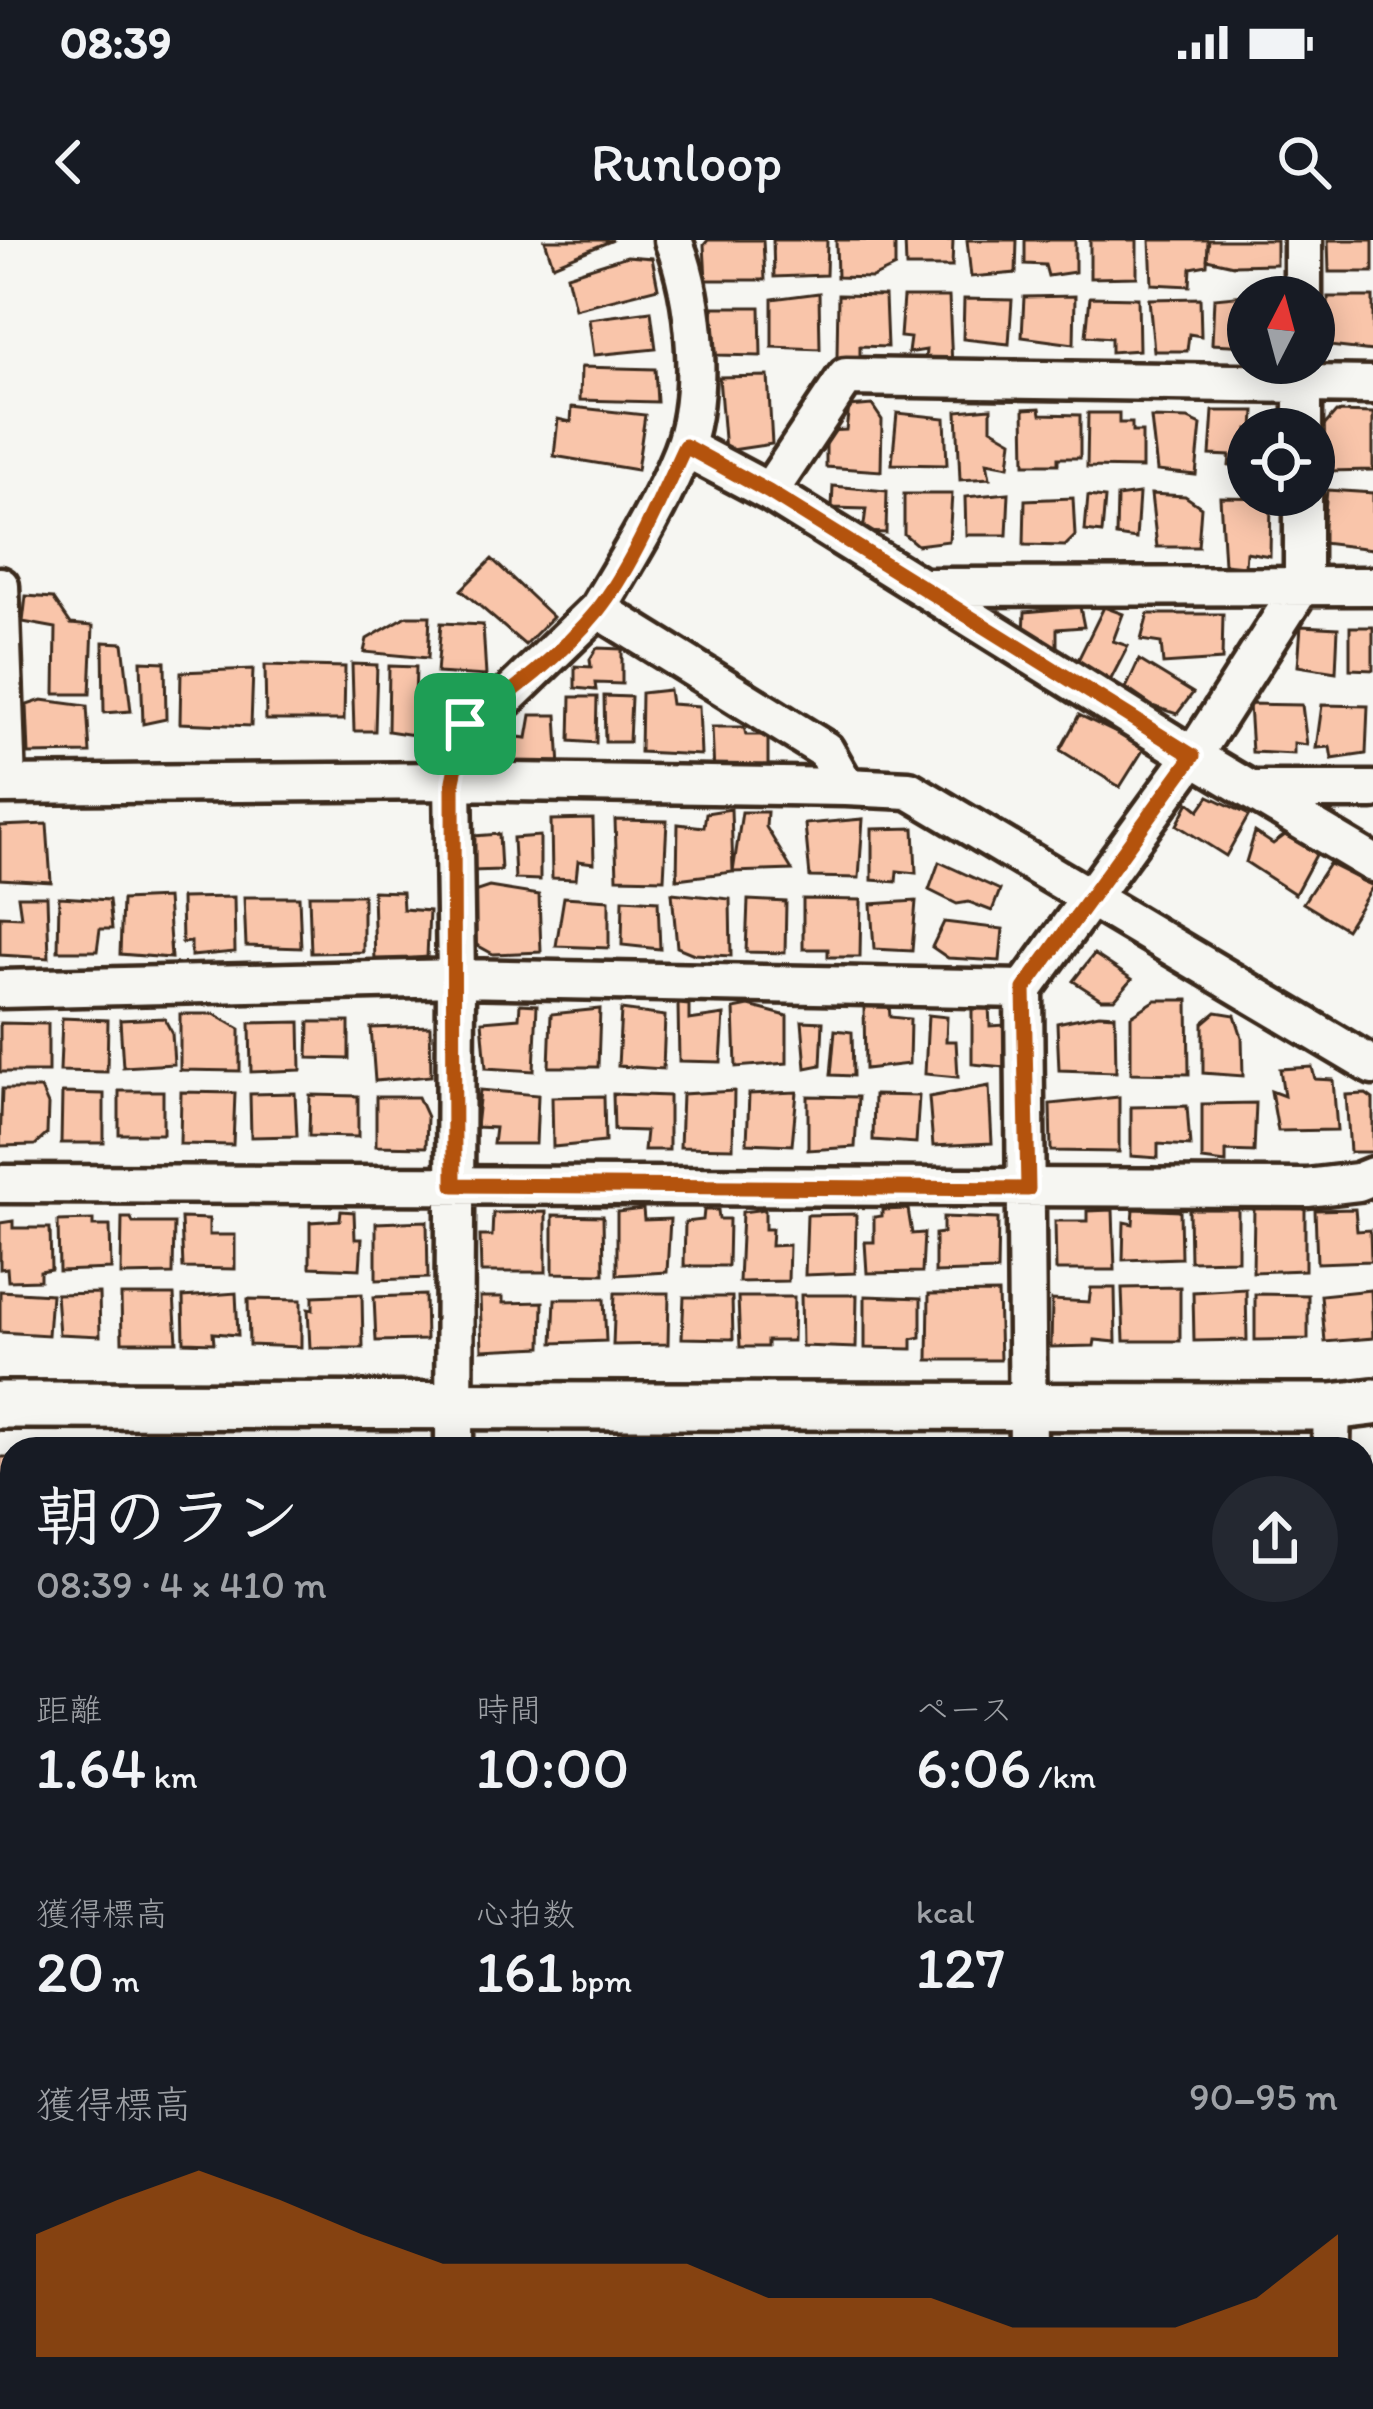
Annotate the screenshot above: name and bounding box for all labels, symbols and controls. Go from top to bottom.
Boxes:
text: 08:39 [60,15,171,69]
icon: back [36,129,102,195]
icon: search [1271,129,1337,195]
text: Runloop [591,130,782,195]
north arrow [1227,276,1335,384]
map controls [1227,276,1335,516]
button: locate [1227,408,1335,516]
pin [414,673,516,775]
icon: arrive [432,691,498,757]
text: 朝のラン [36,1476,300,1556]
button: share [1212,1476,1338,1602]
text: 08:39 · 4 × 410 m [36,1561,327,1608]
text: 距離 [36,1690,102,1729]
text: 時間 [476,1690,542,1729]
text: ペース [916,1690,1013,1729]
text: 1.64 [36,1731,146,1803]
text: 10:00 [476,1731,629,1803]
text: 6:06 [916,1731,1031,1803]
text: km [146,1757,197,1796]
text: /km [1031,1757,1096,1796]
text: kcal [916,1892,975,1931]
text: 獲得標高 [36,1894,168,1933]
text: 心拍数 [476,1894,575,1933]
text: 127 [916,1931,1005,2003]
text: 20 [36,1935,105,2007]
text: 161 [476,1935,563,2007]
text: m [105,1961,140,2000]
text: bpm [563,1961,632,2000]
text: 90–95 m [1189,2073,1338,2120]
text: 獲得標高 [36,2081,192,2128]

